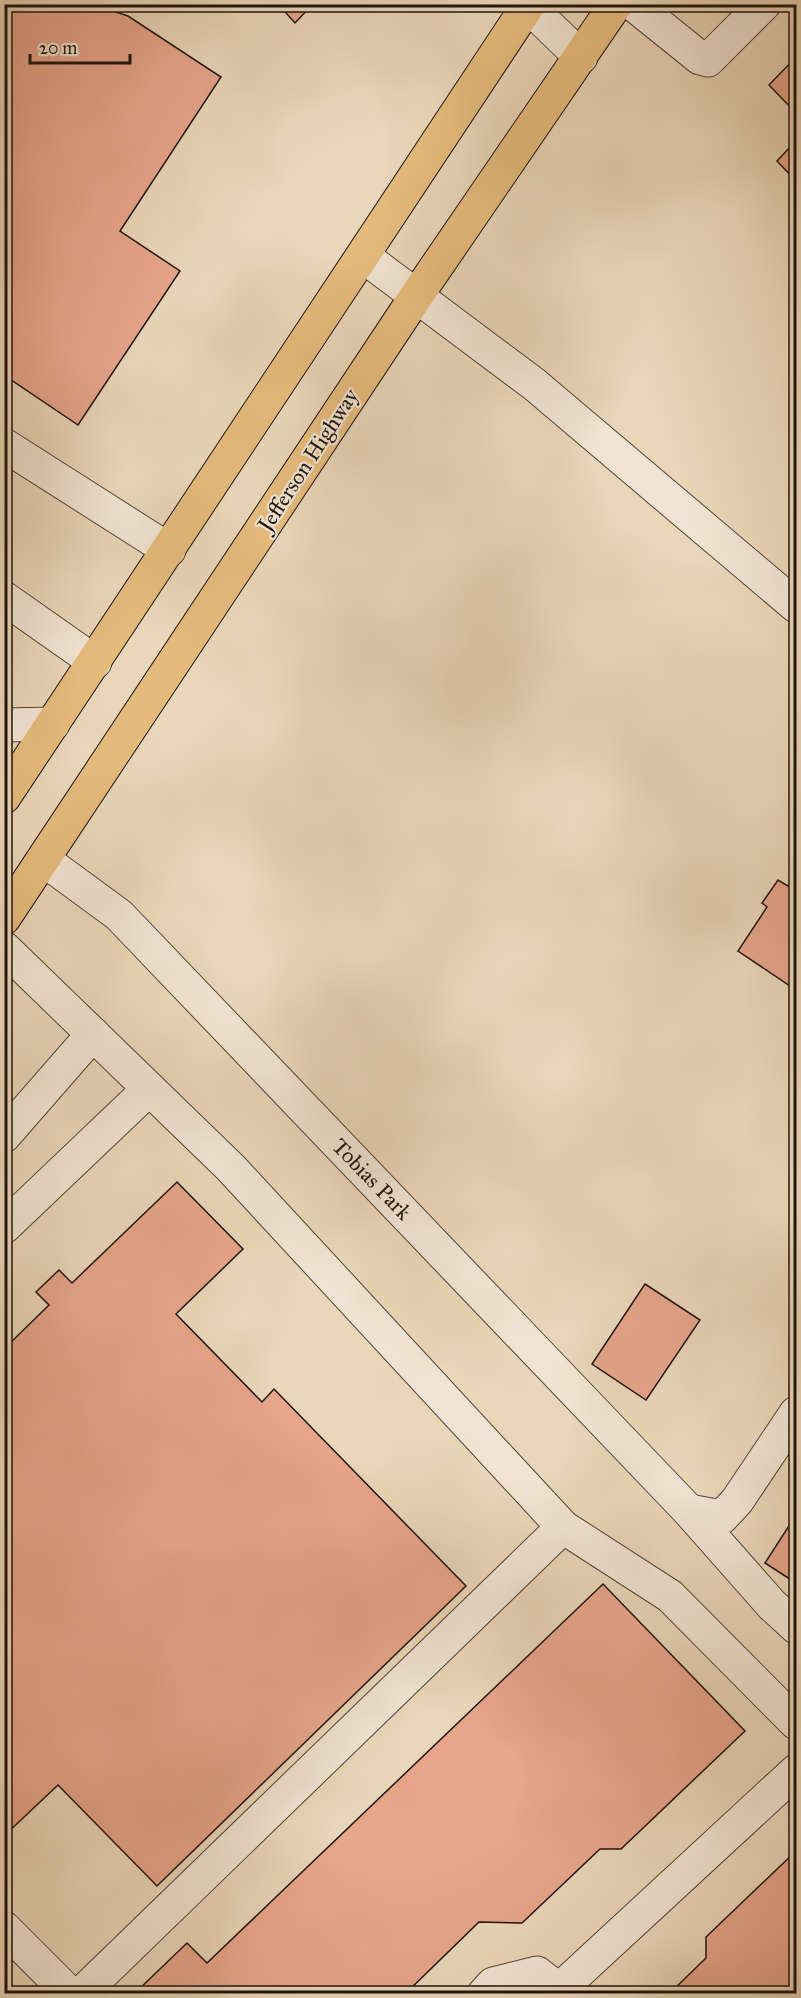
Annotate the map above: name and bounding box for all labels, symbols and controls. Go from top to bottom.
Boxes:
scale bar [30,27,130,65]
text: 20 m [39,37,77,59]
street label: Jefferson Highway [251,383,365,538]
street label: Tobias Park [327,1133,418,1226]

